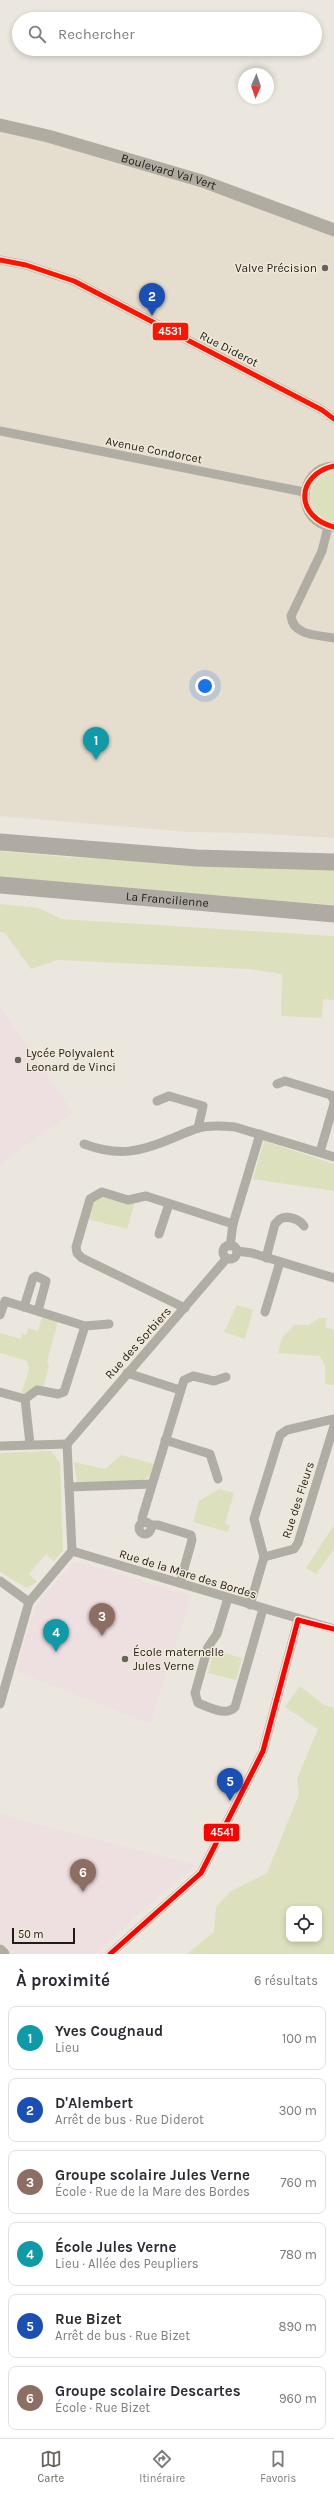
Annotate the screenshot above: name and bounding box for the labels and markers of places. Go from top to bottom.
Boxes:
place label: Valve Précision [235,261,317,275]
marker: Valve Précision [320,263,330,273]
pin: 2 [139,283,165,316]
pin: 1 [83,727,109,760]
place label: Lycée Polyvalent Leonard de Vinci [26,1046,116,1074]
marker: Lycée Polyvalent Leonard de Vinci [13,1055,23,1065]
pin: 3 [89,1603,115,1636]
pin: 4 [43,1619,69,1652]
place label: École maternelle Jules Verne [133,1644,224,1673]
marker: École maternelle Jules Verne [120,1654,130,1664]
pin: 5 [217,1768,243,1801]
pin: 6 [70,1859,96,1892]

